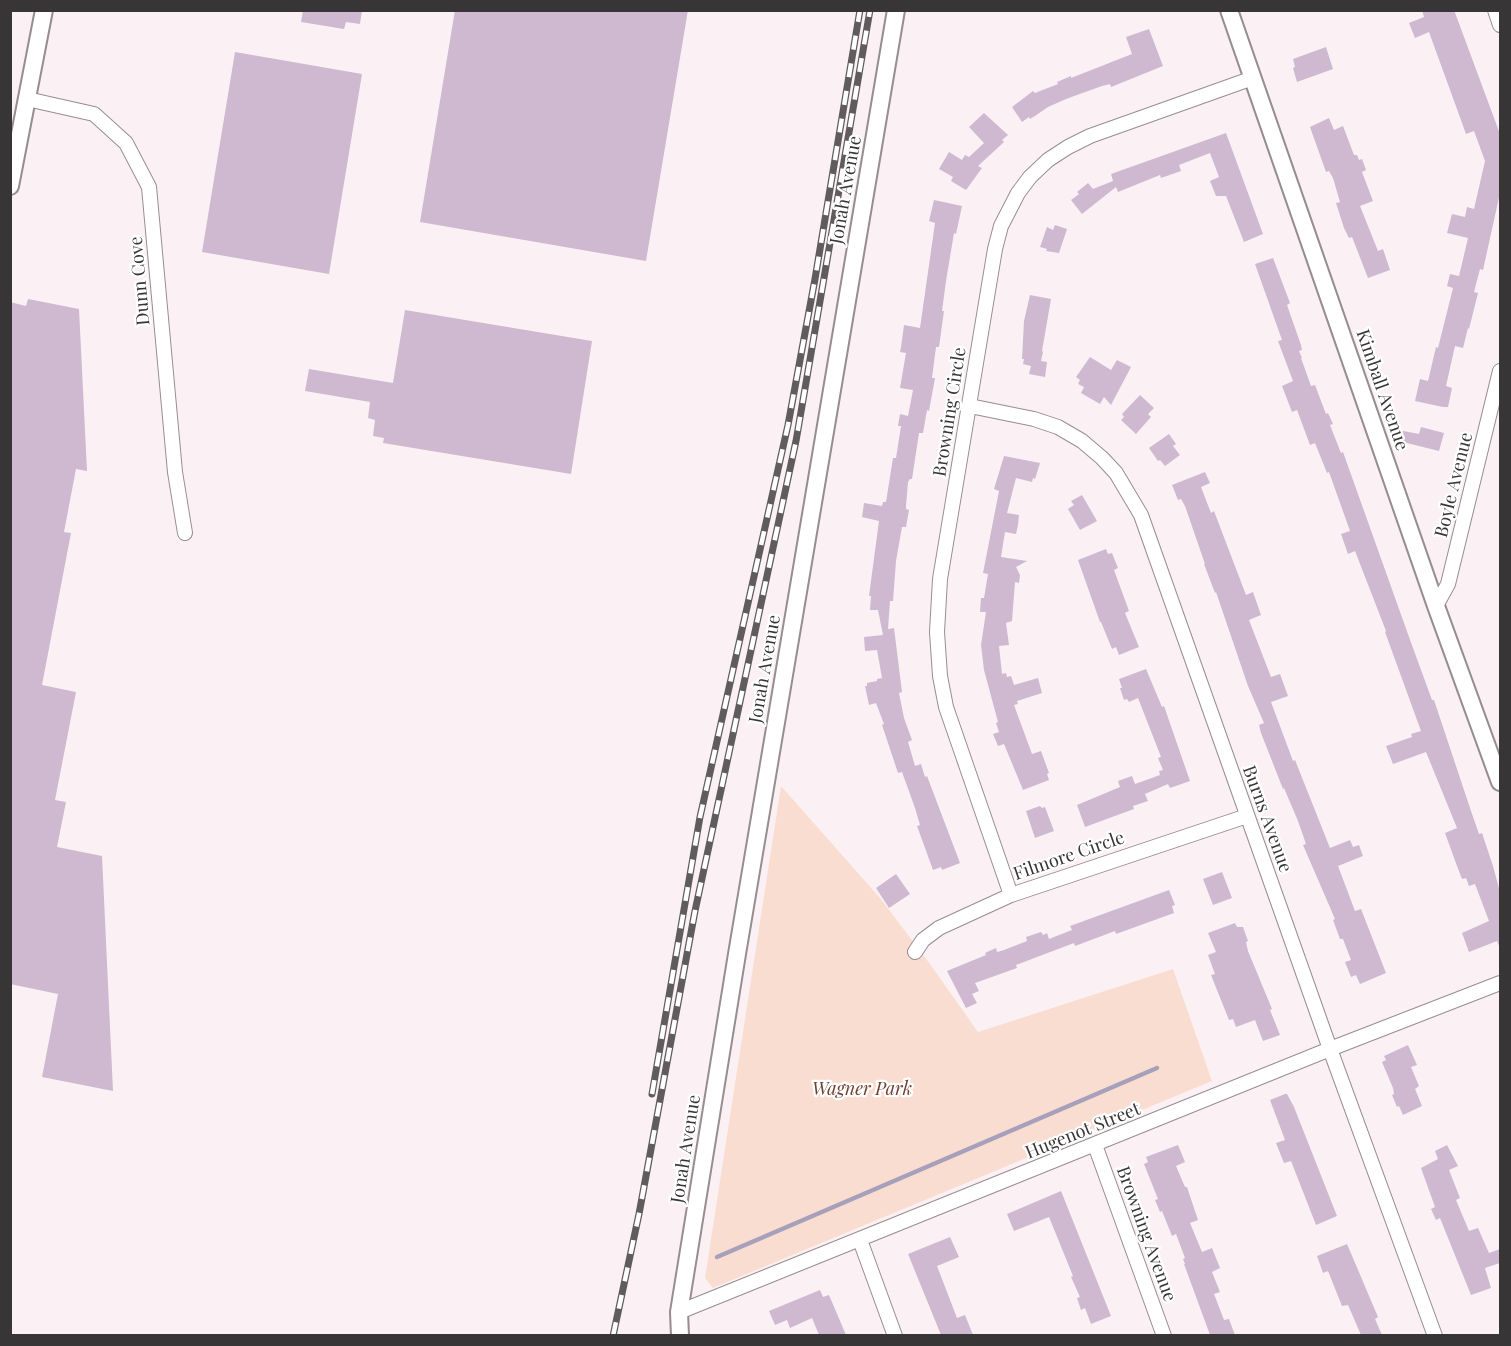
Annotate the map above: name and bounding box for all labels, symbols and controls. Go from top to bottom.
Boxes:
street label: Jonah Avenue [826,134,866,246]
street label: Dunn Cove [125,236,155,326]
street label: Kimball Avenue [1351,327,1413,453]
street label: Browning Circle [929,346,971,478]
street label: Boyle Avenue [1431,430,1477,540]
street label: Jonah Avenue [745,613,785,725]
street label: Burns Avenue [1238,763,1296,875]
street label: Filmore Circle [1011,827,1127,885]
park label: Wagner Park [812,1078,912,1100]
street label: Jonah Avenue [667,1093,705,1205]
street label: Hugenot Street [1022,1098,1144,1164]
street label: Browning Avenue [1112,1163,1180,1305]

